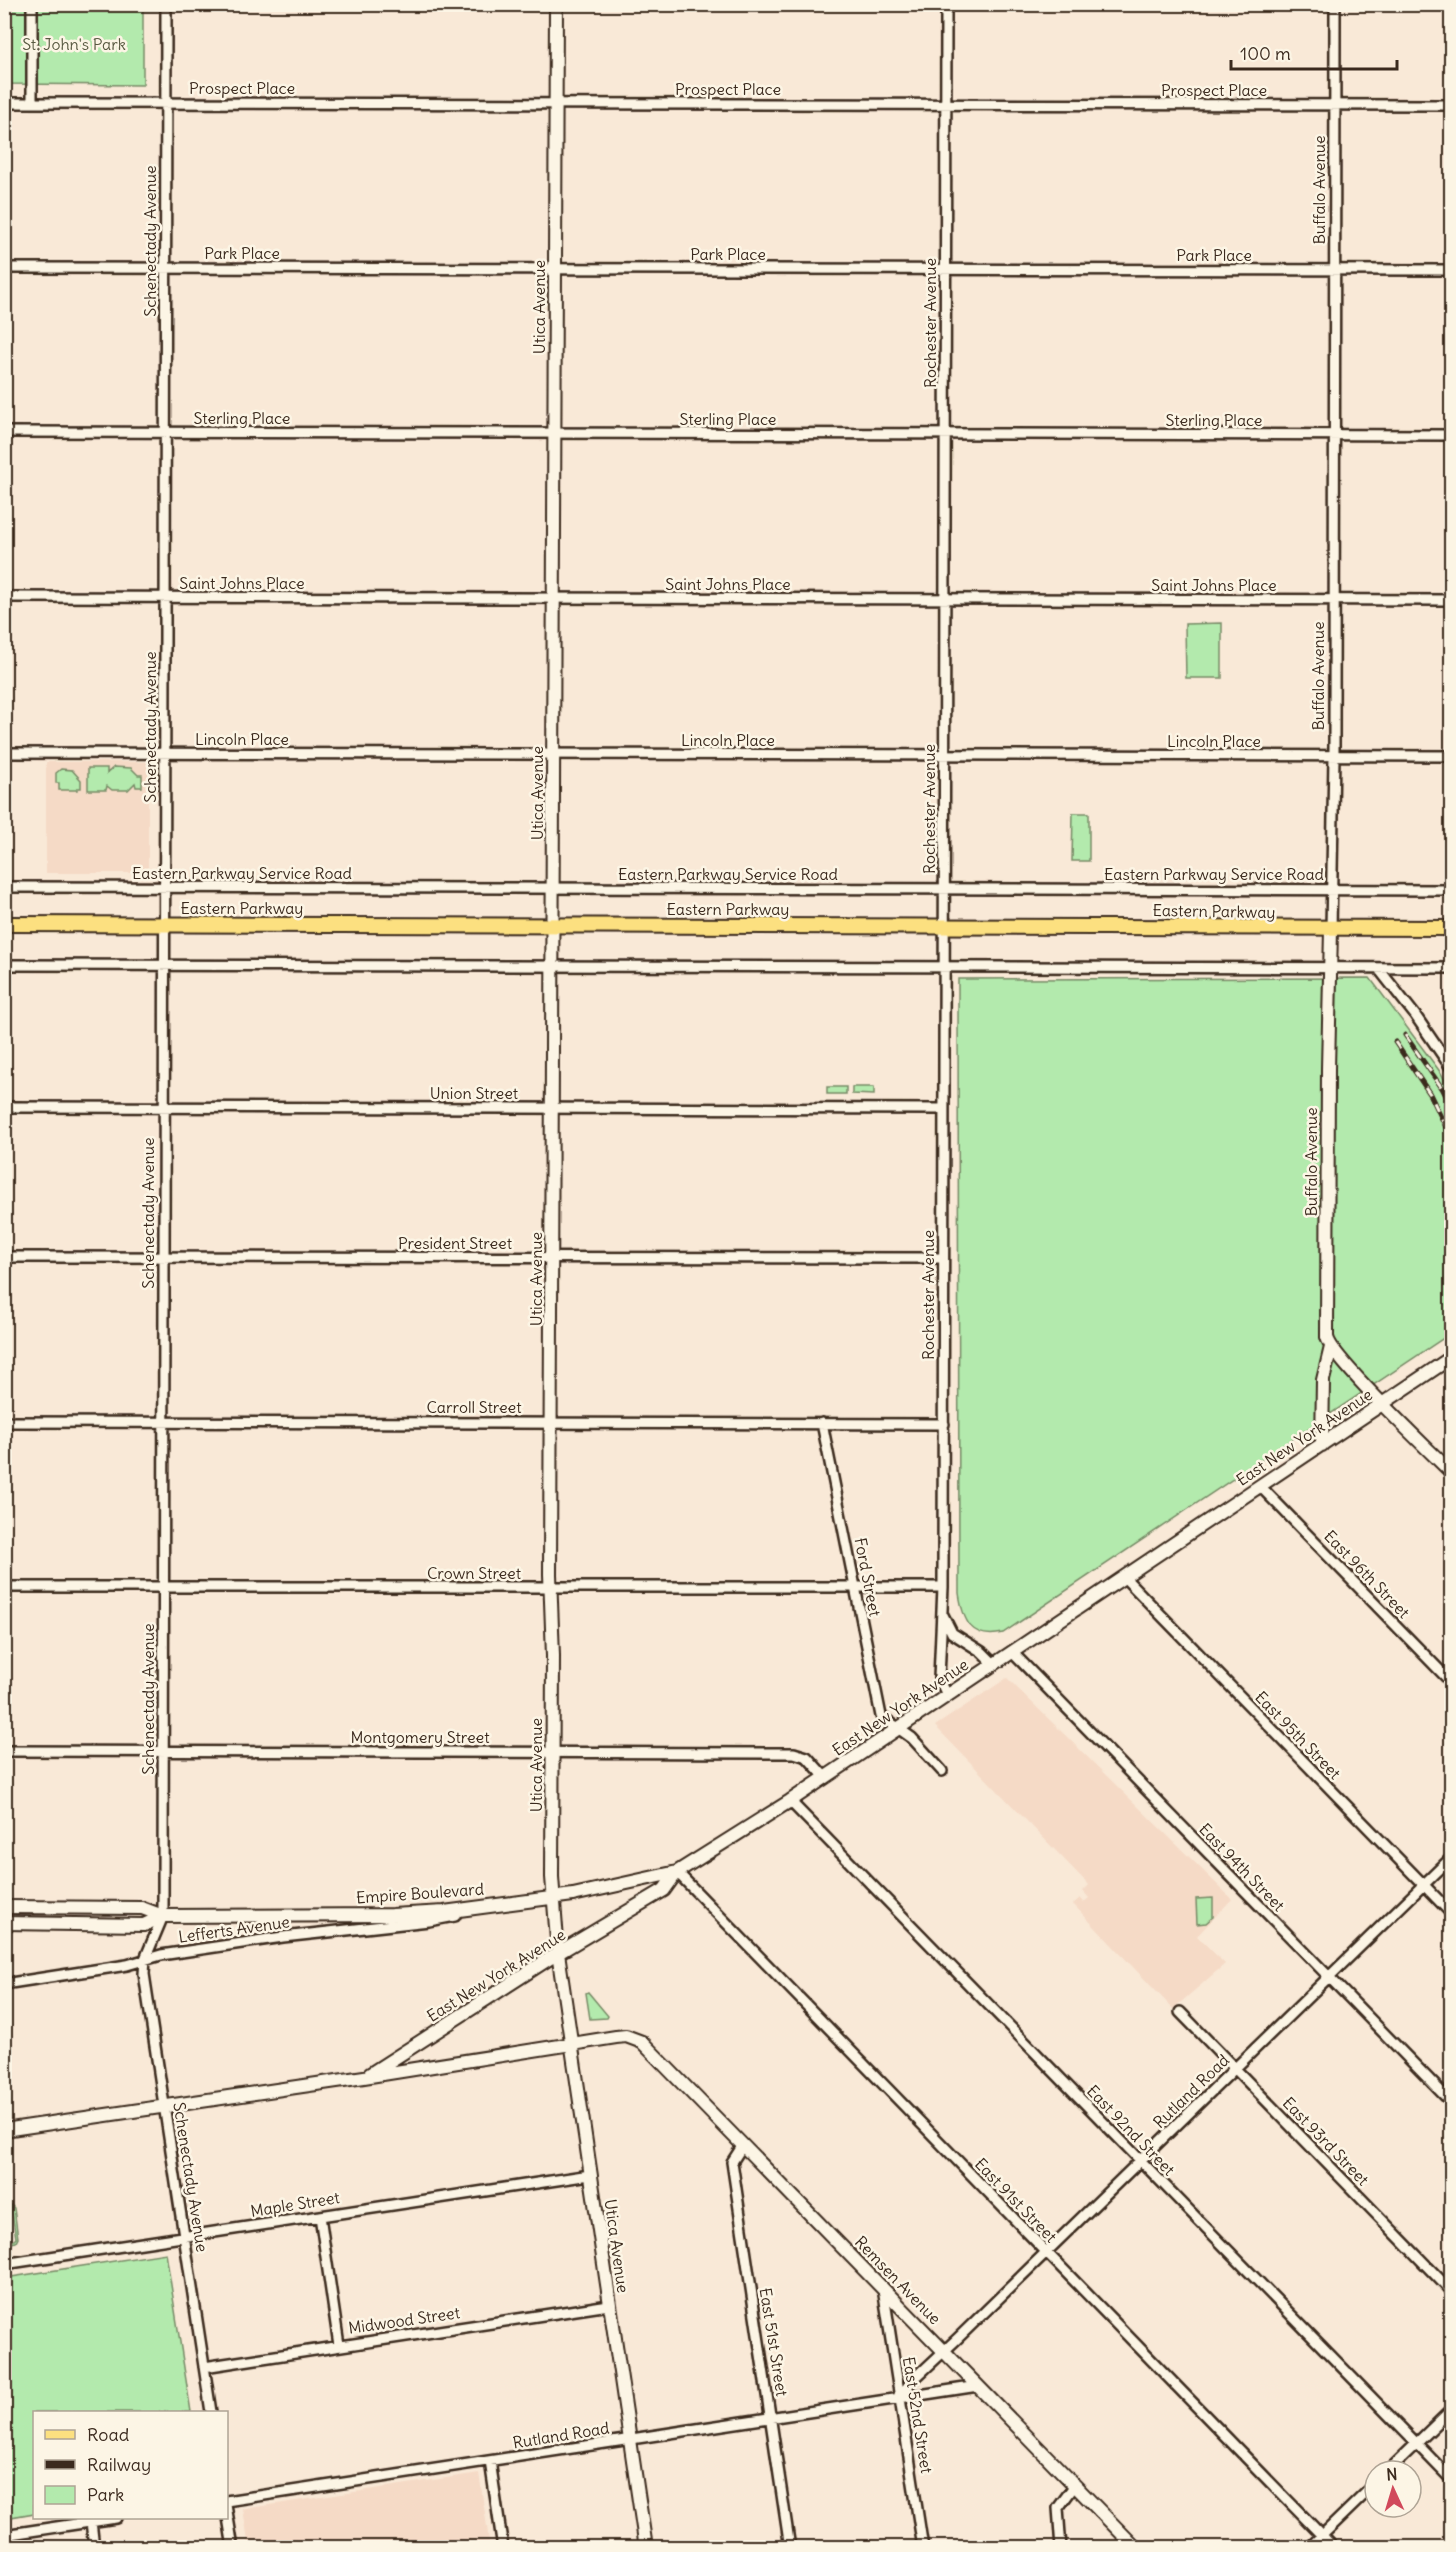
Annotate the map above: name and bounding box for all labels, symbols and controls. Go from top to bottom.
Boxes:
scale bar [1231,33,1398,71]
park label: St. John's Park [22,34,126,54]
text: 100 m [1240,42,1291,65]
street label: Prospect Place [189,78,295,98]
street label: Prospect Place [675,79,781,99]
street label: Prospect Place [1161,80,1267,100]
street label: Buffalo Avenue [1309,135,1329,245]
street label: Schenectady Avenue [140,165,160,317]
street label: Park Place [204,243,280,263]
street label: Park Place [690,244,766,264]
street label: Park Place [1176,245,1252,265]
street label: Rochester Avenue [920,258,940,388]
street label: Utica Avenue [529,260,549,354]
street label: Sterling Place [194,408,290,428]
street label: Sterling Place [680,409,776,429]
street label: Sterling Place [1166,410,1262,430]
street label: Saint Johns Place [179,573,305,593]
street label: Saint Johns Place [665,574,791,594]
street label: Saint Johns Place [1151,575,1277,595]
street label: Buffalo Avenue [1308,621,1328,731]
street label: Schenectady Avenue [140,651,160,803]
street label: Lincoln Place [195,729,289,749]
street label: Lincoln Place [681,730,775,750]
street label: Lincoln Place [1167,731,1261,751]
street label: Rochester Avenue [919,744,939,874]
street label: Utica Avenue [527,746,547,840]
street label: Eastern Parkway Service Road [132,863,352,883]
street label: Eastern Parkway Service Road [618,864,838,884]
street label: Eastern Parkway Service Road [1104,864,1324,884]
street label: Eastern Parkway [181,898,303,918]
street label: Eastern Parkway [667,899,789,919]
street label: Eastern Parkway [1152,900,1276,922]
street label: Union Street [430,1083,519,1103]
street label: Buffalo Avenue [1301,1107,1321,1217]
street label: Schenectady Avenue [138,1137,158,1289]
street label: Rochester Avenue [918,1230,938,1360]
street label: Utica Avenue [526,1232,546,1326]
street label: President Street [398,1233,513,1253]
street label: East New York Avenue [1232,1384,1376,1490]
street label: Carroll Street [426,1397,522,1417]
street label: East 96th Street [1320,1526,1414,1623]
street label: Ford Street [851,1536,886,1619]
street label: Crown Street [427,1563,522,1583]
street label: Schenectady Avenue [138,1623,158,1775]
street label: East New York Avenue [828,1654,972,1760]
street label: East 95th Street [1251,1687,1345,1783]
street label: Utica Avenue [526,1718,546,1812]
street label: Montgomery Street [350,1727,490,1747]
street label: East 94th Street [1195,1819,1289,1916]
street label: Empire Boulevard [355,1879,485,1907]
street label: Lefferts Avenue [177,1911,291,1947]
street label: East New York Avenue [423,1924,569,2026]
street label: Rutland Road [1149,2050,1233,2132]
street label: East 92nd Street [1083,2081,1180,2180]
street label: East 93rd Street [1279,2093,1374,2190]
street label: Schenectady Avenue [169,2101,213,2253]
street label: East 91st Street [971,2154,1062,2247]
street label: Maple Street [249,2187,342,2221]
street label: Utica Avenue [601,2198,633,2294]
street label: Remsen Avenue [851,2232,945,2328]
street label: East 51st Street [756,2286,793,2398]
street label: Midwood Street [347,2302,462,2338]
street label: East 52nd Street [899,2355,937,2475]
legend [33,2411,228,2519]
street label: Rutland Road [511,2417,611,2453]
text: Road [87,2423,130,2446]
text: Railway [87,2453,151,2476]
north arrow [1363,2459,1423,2519]
text: N [1386,2464,1398,2484]
text: Park [87,2483,124,2506]

